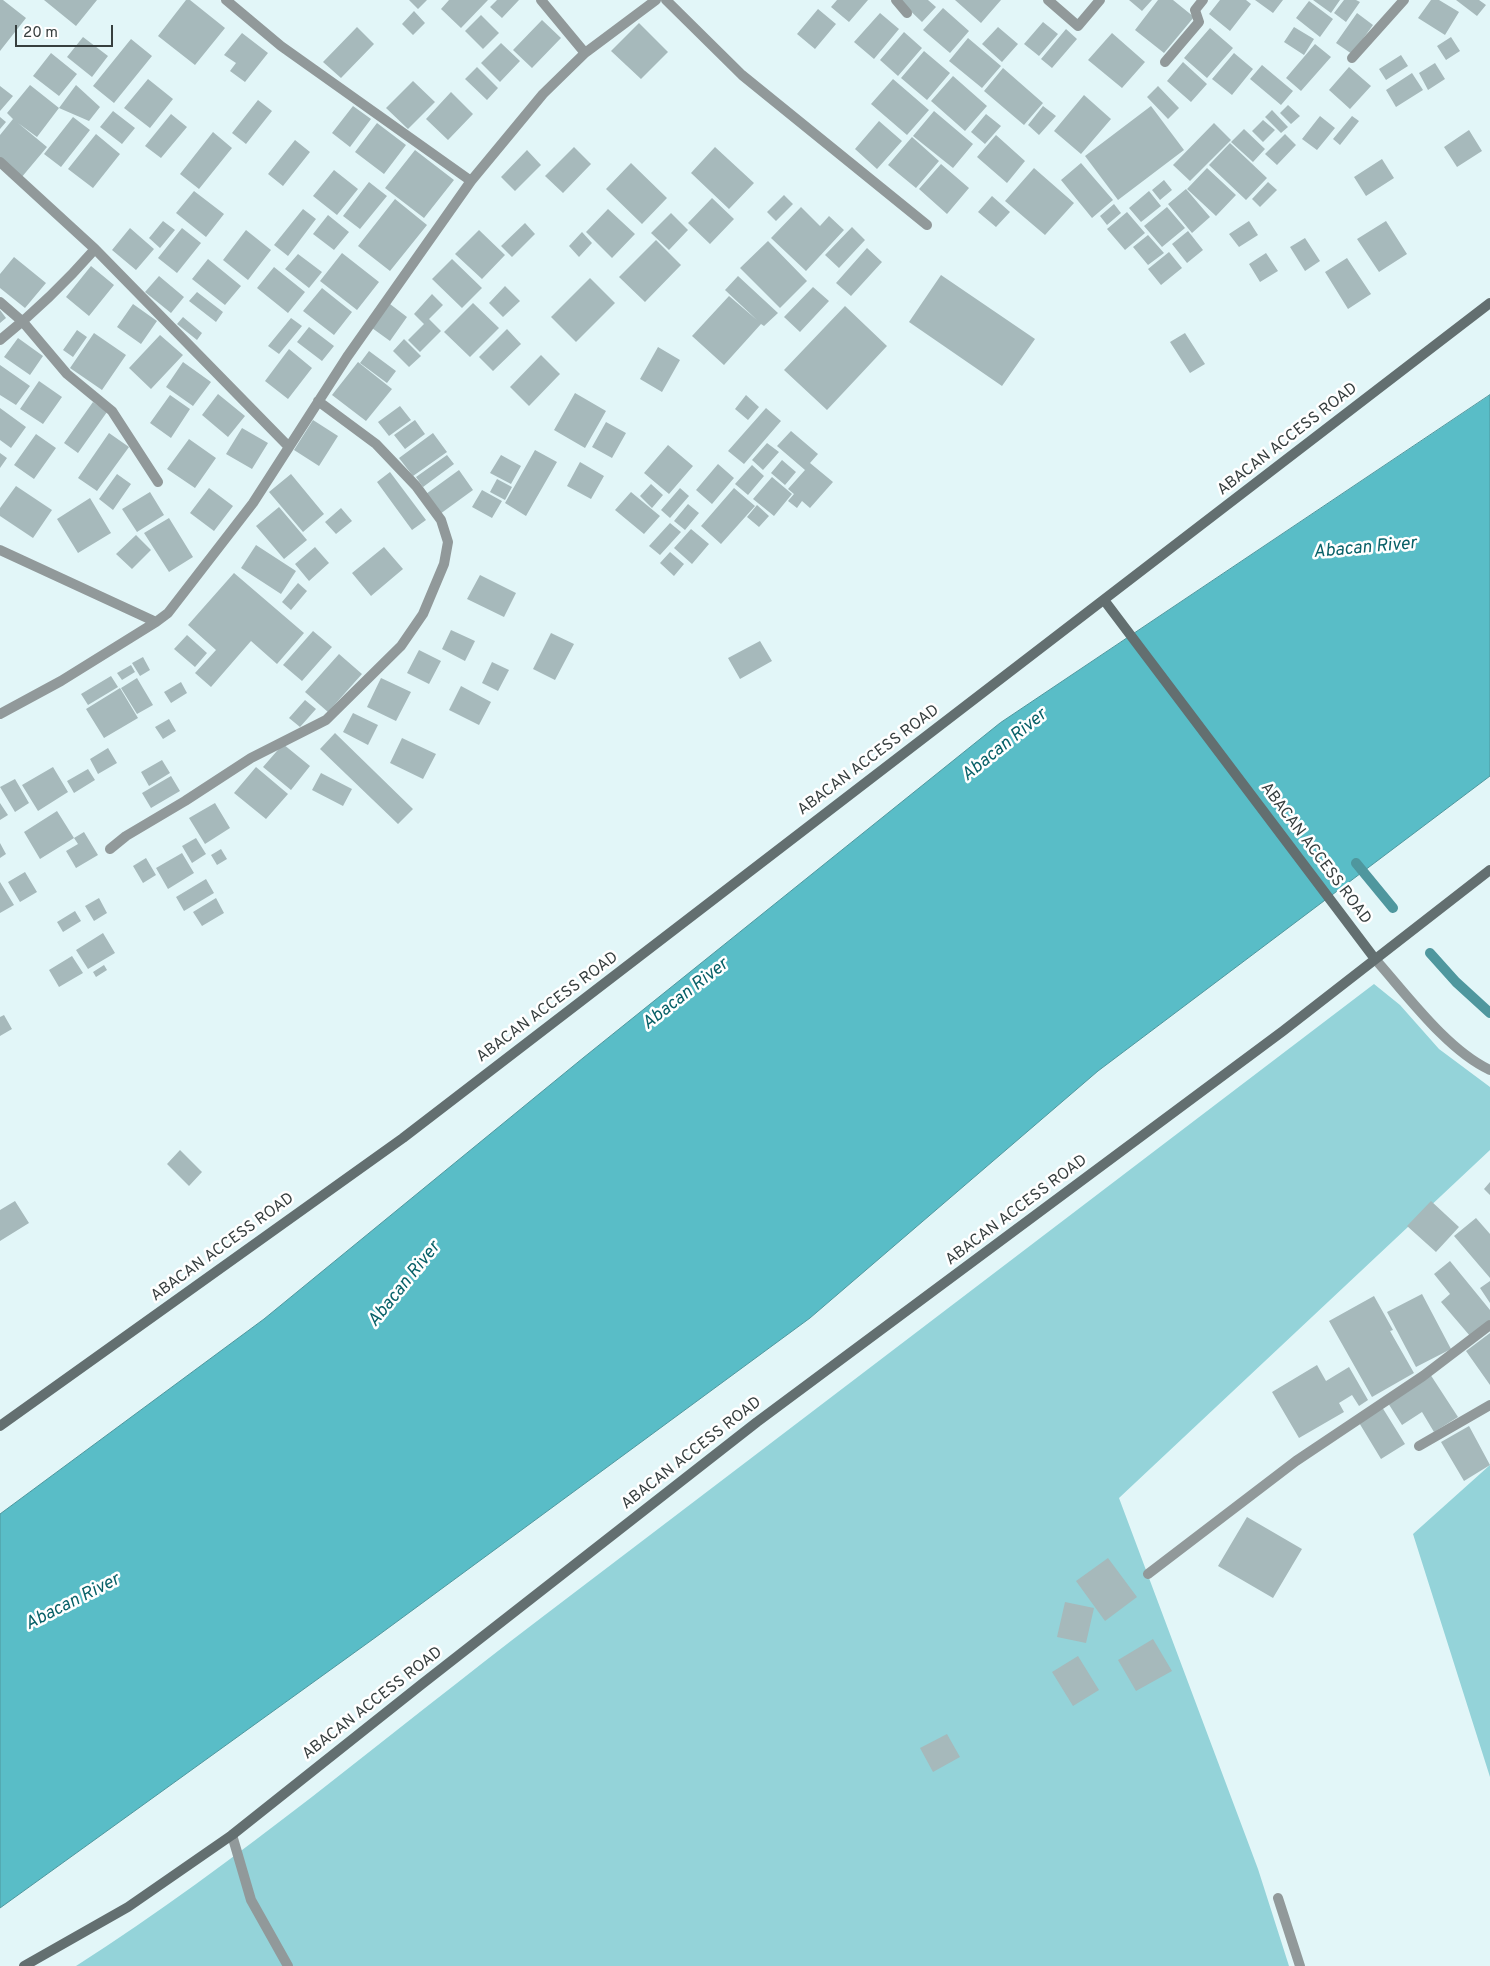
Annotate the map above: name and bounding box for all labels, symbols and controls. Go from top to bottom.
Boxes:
scale bar [18,15,115,47]
text: 20 m [23,24,58,43]
street label: ABACAN ACCESS ROAD [1214,379,1362,501]
water label: Abacan River [1313,534,1417,564]
street label: ABACAN ACCESS ROAD [794,701,944,821]
water label: Abacan River [958,705,1052,787]
street label: ABACAN ACCESS ROAD [1255,779,1375,929]
street label: ABACAN ACCESS ROAD [473,948,623,1068]
water label: Abacan River [639,955,733,1035]
street label: ABACAN ACCESS ROAD [942,1151,1092,1271]
street label: ABACAN ACCESS ROAD [148,1190,298,1306]
water label: Abacan River [364,1238,446,1332]
street label: ABACAN ACCESS ROAD [618,1393,766,1515]
water label: Abacan River [22,1570,124,1636]
street label: ABACAN ACCESS ROAD [299,1643,447,1765]

